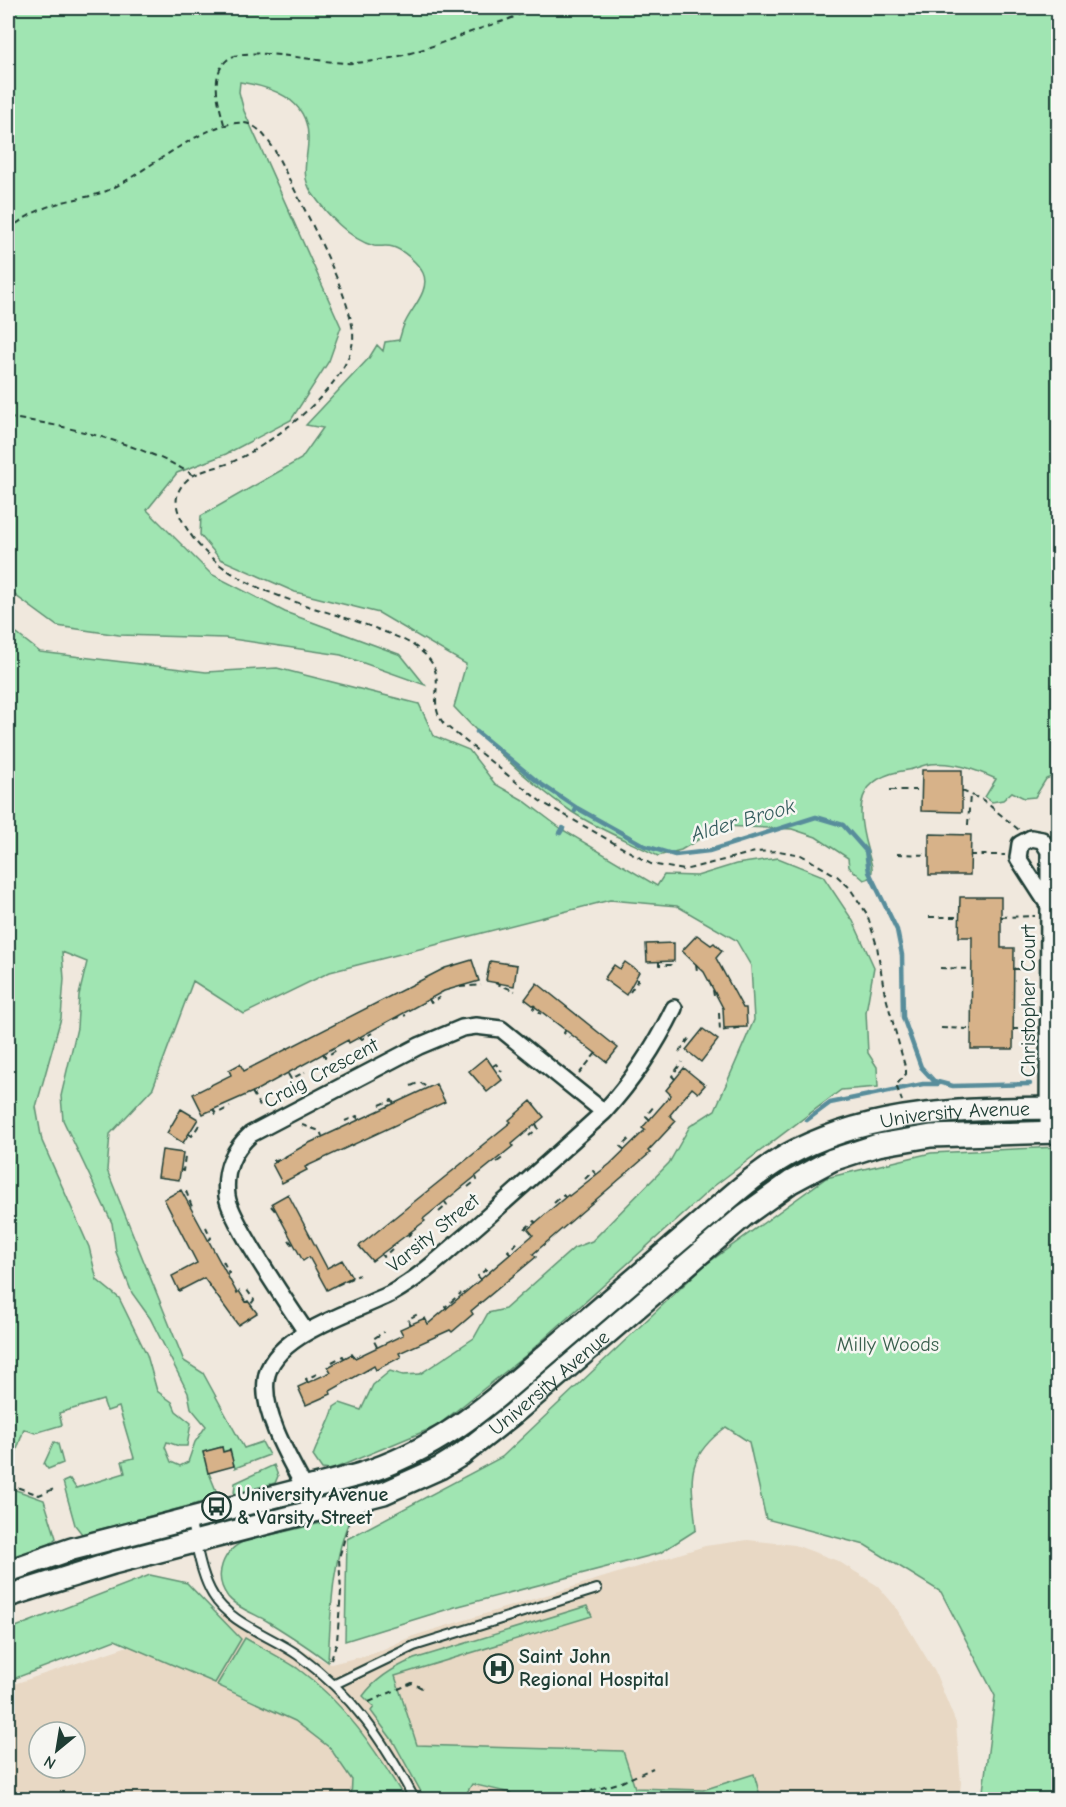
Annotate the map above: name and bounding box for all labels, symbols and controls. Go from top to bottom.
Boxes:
water label: Alder Brook [687,793,799,847]
street label: Christopher Court [1017,924,1040,1077]
street label: Craig Crescent [260,1033,383,1113]
street label: University Avenue [878,1097,1030,1133]
street label: Varsity Street [382,1188,485,1277]
street label: University Avenue [484,1325,614,1440]
park label: Milly Woods [837,1333,939,1356]
place label: University Avenue & Varsity Street [237,1483,389,1529]
bus stop icon: University Avenue & Varsity Street [200,1490,232,1522]
place label: Saint John Regional Hospital [519,1645,669,1691]
hospital icon: Saint John Regional Hospital [482,1652,514,1684]
north arrow [27,1720,87,1780]
text: N [41,1752,59,1773]

